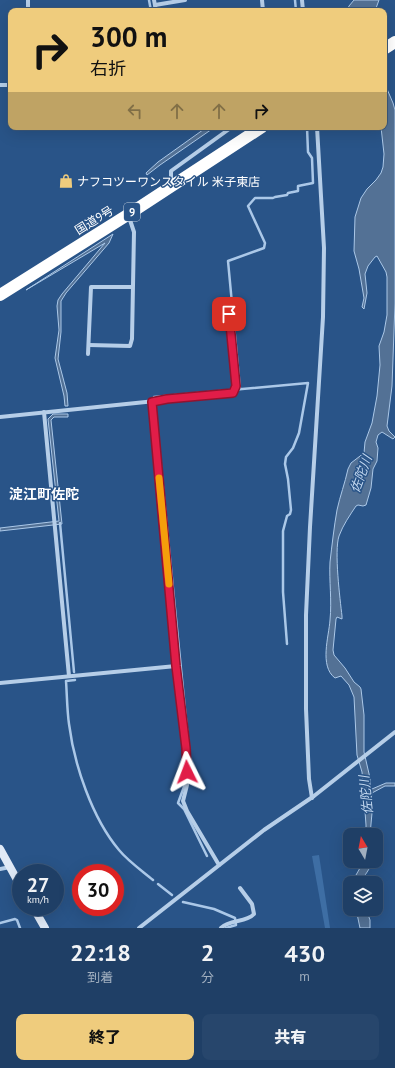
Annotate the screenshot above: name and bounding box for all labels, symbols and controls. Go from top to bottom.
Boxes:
text: 300 m [90,18,167,55]
icon: right [24,24,76,76]
text: 右折 [90,57,126,80]
icon: left [124,100,146,122]
icon: ahead [166,100,188,122]
icon: ahead [208,100,230,122]
icon: right [250,100,272,122]
shop icon: ナフコツーワンスタイル 米子東店 [58,173,74,189]
place label: ナフコツーワンスタイル 米子東店 [77,174,260,189]
street label: 国道9号 [72,202,116,238]
road number: 9 [124,203,140,221]
pin [212,297,246,331]
icon: arrive [218,303,240,325]
water label: 佐陀川 [346,451,376,495]
district label: 淀江町佐陀 [9,485,79,503]
position arrow [166,751,208,793]
water label: 佐陀川 [355,773,376,815]
north arrow [343,828,383,868]
map controls [343,828,383,916]
speed limit sign: 30 [72,864,124,916]
text: 27 [27,872,49,898]
button: layers [343,876,383,916]
text: km/h [27,893,49,906]
text: 22:18 [70,937,131,968]
text: 2 [201,937,214,968]
text: 430 [284,938,325,969]
text: m [299,968,310,985]
text: 到着 [87,969,113,986]
text: 分 [201,969,214,986]
button: 終了 [16,1014,194,1060]
button: 共有 [202,1014,379,1060]

